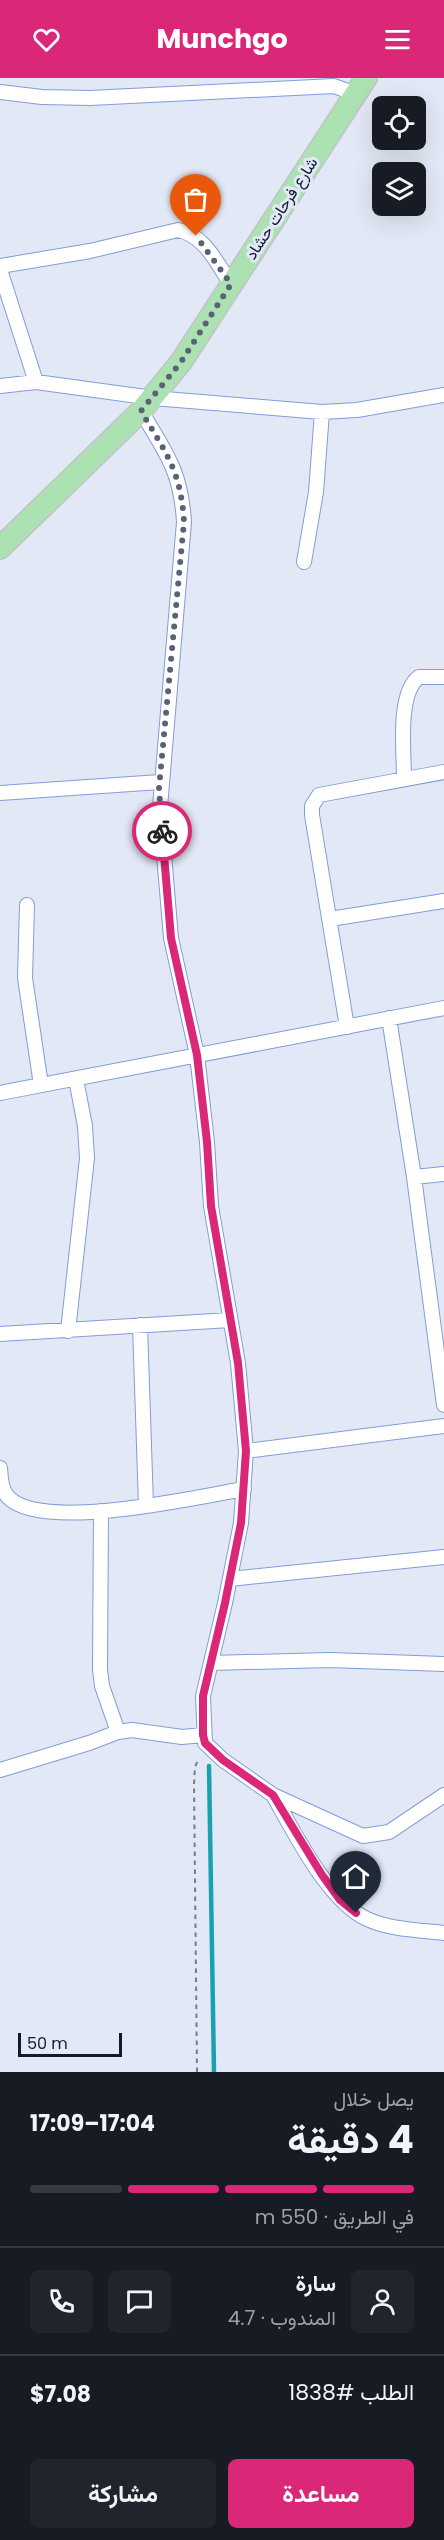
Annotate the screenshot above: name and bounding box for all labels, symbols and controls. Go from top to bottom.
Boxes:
text: Munchgo [156,20,288,57]
icon: heart [30,23,63,56]
icon: menu [381,23,414,56]
map controls [372,96,426,216]
button: locate [372,96,426,150]
street label: شارع فرحات حشاد [240,153,323,264]
button: layers [372,162,426,216]
pin [170,174,221,236]
icon: bag [179,183,212,216]
courier [132,801,192,861]
icon: bike [146,815,179,848]
pin [330,1851,381,1913]
icon: home [339,1860,372,1893]
scale bar [18,2030,122,2058]
text: 50 m [27,2032,68,2055]
text: يصل خلال [334,2085,414,2113]
text: 17:04–17:09 [30,2108,155,2139]
text: 4 دقيقة [287,2112,414,2167]
text: في الطريق · 550 m [255,2203,414,2231]
text: سارة [295,2268,336,2299]
button: phone [30,2270,93,2333]
button: chat [108,2270,171,2333]
button: person [351,2270,414,2333]
text: المندوب · 4.7 [228,2304,336,2332]
text: الطلب #1838 [288,2377,414,2408]
text: $7.08 [30,2379,91,2410]
button: مشاركة [30,2459,216,2528]
button: مساعدة [228,2459,414,2528]

